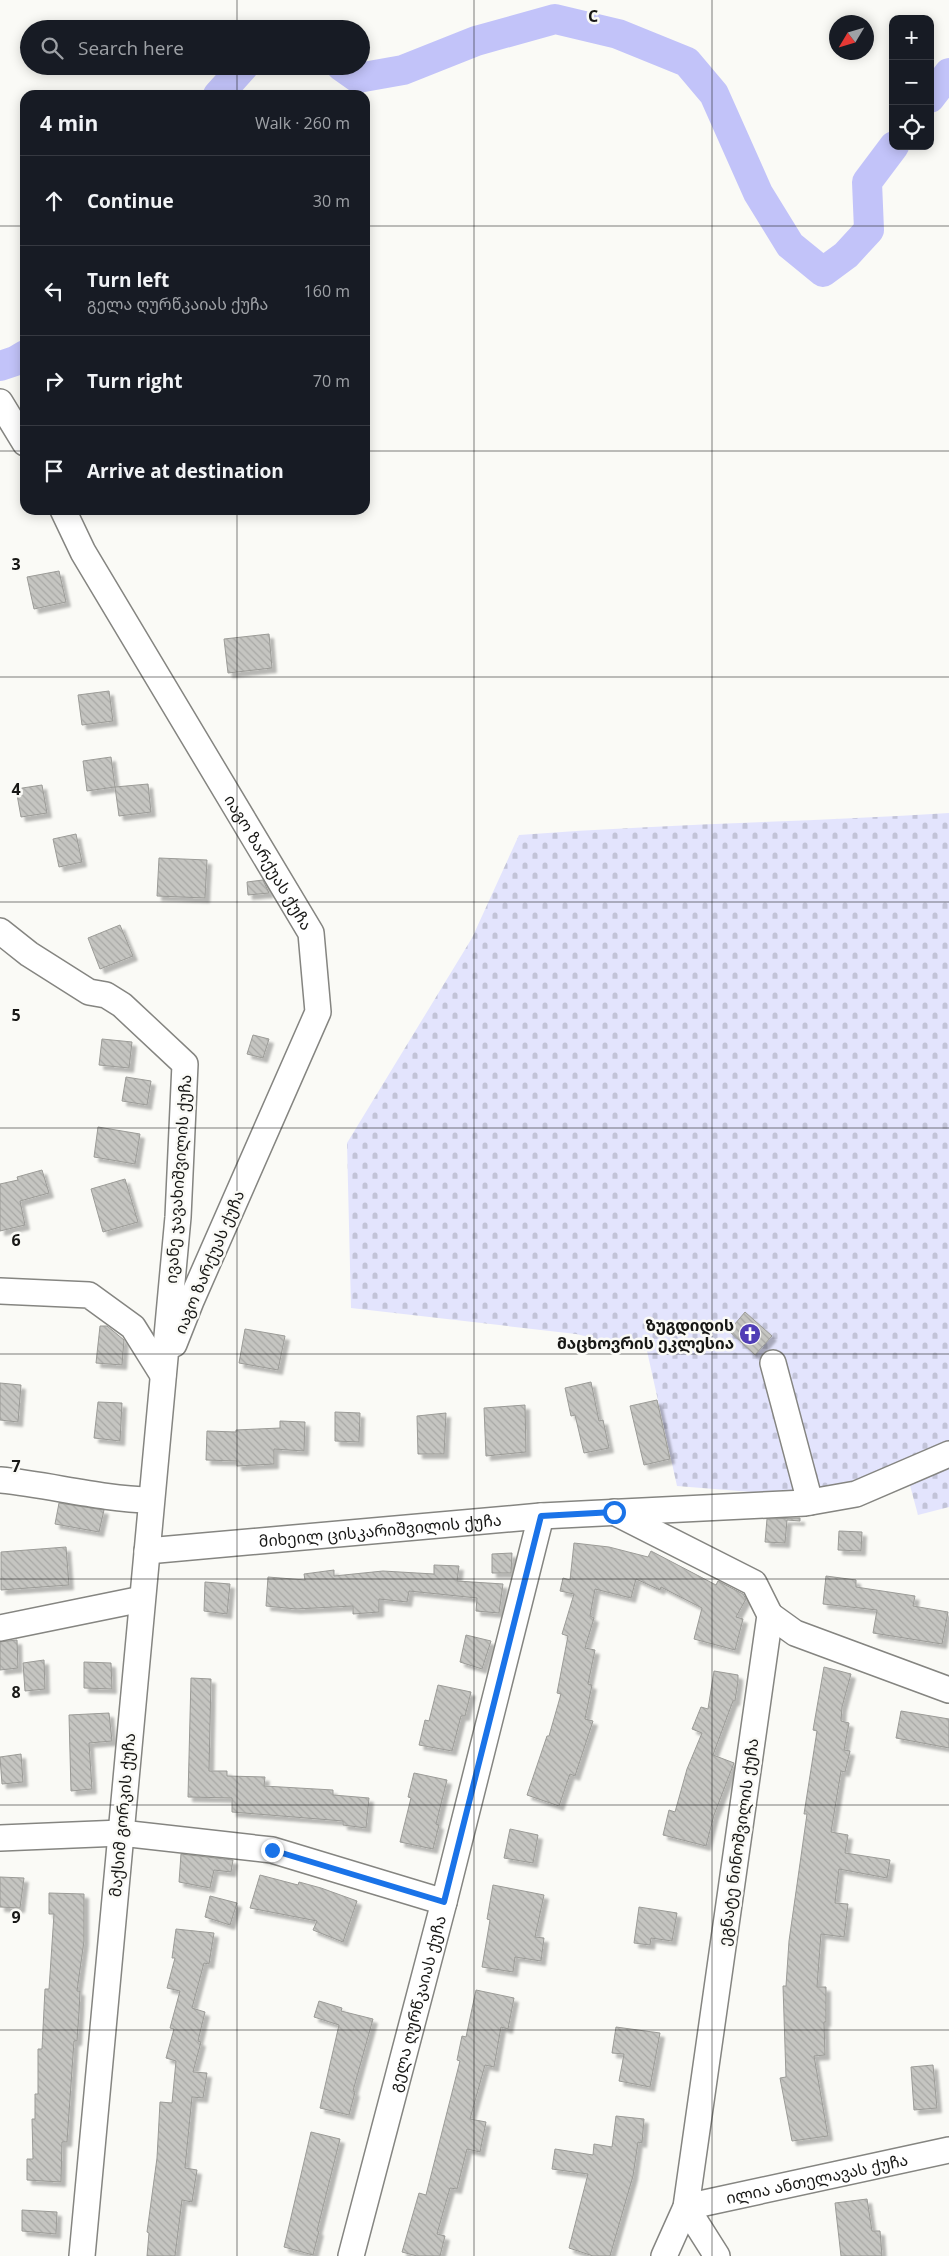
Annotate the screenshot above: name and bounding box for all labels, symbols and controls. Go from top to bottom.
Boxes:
text: C [588,5,598,27]
north arrow [829,15,874,60]
map controls [889,15,934,150]
button: + [889,15,934,60]
search box [20,20,370,75]
icon: search [38,34,66,62]
text: Search here [78,35,184,61]
button: − [889,60,934,105]
button: locate [889,105,934,150]
text: 4 min [40,109,98,137]
text: Walk · 260 m [255,112,350,134]
icon: ahead [40,187,68,215]
text: Continue [87,188,174,214]
text: 30 m [313,190,350,212]
text: Turn left [87,267,169,293]
icon: left [40,277,68,305]
text: 160 m [304,280,350,302]
text: გელა ღურწკაიას ქუჩა [87,293,268,315]
icon: right [40,367,68,395]
text: Turn right [87,368,182,394]
text: 70 m [313,370,350,392]
icon: arrive [40,457,68,485]
text: Arrive at destination [87,458,284,484]
text: 3 [11,553,21,575]
text: 4 [11,778,21,800]
street label: იაგო ზარქუას ქუჩა [220,790,318,934]
text: 5 [11,1004,21,1026]
street label: ივანე ჯავახიშვილის ქუჩა [160,1074,196,1284]
street label: იაგო ზარქუას ქუჩა [169,1187,249,1337]
text: 6 [11,1229,21,1251]
place label: ზუგდიდის მაცხოვრის ეკლესია [557,1314,734,1354]
church icon: ზუგდიდის მაცხოვრის ეკლესია [738,1322,762,1346]
text: 7 [11,1455,21,1477]
route start [603,1501,626,1524]
street label: მიხეილ ცისკარიშვილის ქუჩა [258,1509,502,1552]
text: 8 [11,1681,21,1703]
street label: მაქსიმ გორკის ქუჩა [104,1732,140,1898]
street label: ეგნატე ნინოშვილის ქუჩა [713,1737,763,1947]
route end [261,1839,284,1862]
text: 9 [11,1906,21,1928]
street label: გელა ღურწკაიას ქუჩა [384,1913,451,2094]
street label: ილია ანთელავას ქუჩა [724,2148,910,2209]

